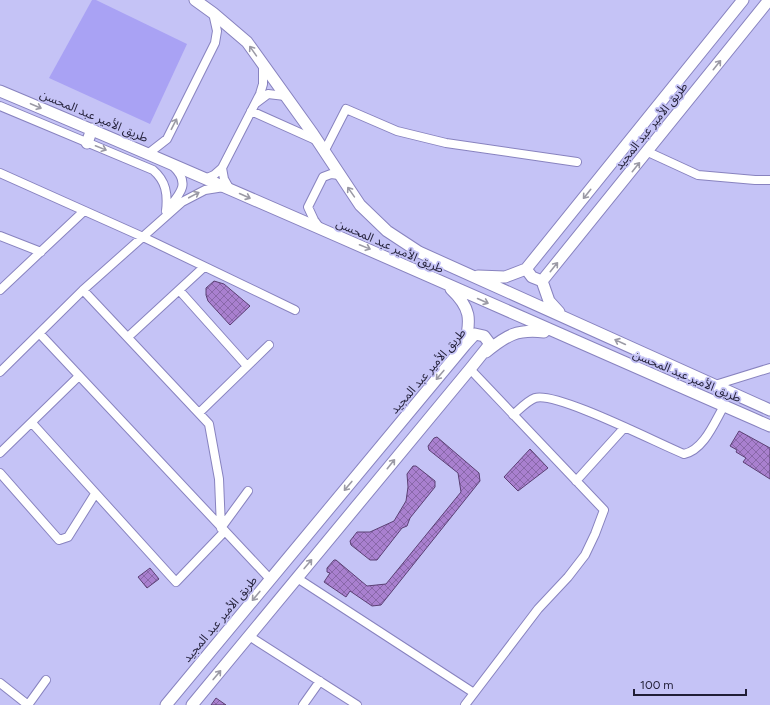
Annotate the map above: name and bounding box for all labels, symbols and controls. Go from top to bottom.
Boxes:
one-way arrow [249,45,257,56]
one-way arrow [713,60,721,71]
street label: طريق الأمير عبد المجيد [612,80,691,173]
street label: طريق الأمير عبد المحسن [37,87,150,146]
one-way arrow [30,103,42,110]
one-way arrow [171,119,179,131]
one-way arrow [94,145,106,153]
one-way arrow [631,161,640,172]
one-way arrow [347,187,355,198]
one-way arrow [582,189,591,199]
one-way arrow [188,191,200,198]
one-way arrow [239,193,251,200]
street label: طريق الأمير عبد المحسن [334,216,446,277]
one-way arrow [358,244,370,252]
one-way arrow [549,262,558,273]
one-way arrow [477,298,489,305]
street label: طريق الأمير عبد المجيد [387,326,469,417]
one-way arrow [614,338,626,345]
street label: طريق الأمير عبد المحسن [630,347,743,406]
one-way arrow [436,370,445,381]
one-way arrow [387,459,396,469]
one-way arrow [343,480,352,491]
one-way arrow [304,559,313,569]
street label: طريق الأمير عبد المجيد [180,573,261,666]
one-way arrow [251,591,260,602]
one-way arrow [212,670,221,680]
scale bar [634,671,746,697]
text: 100 m [640,678,674,692]

